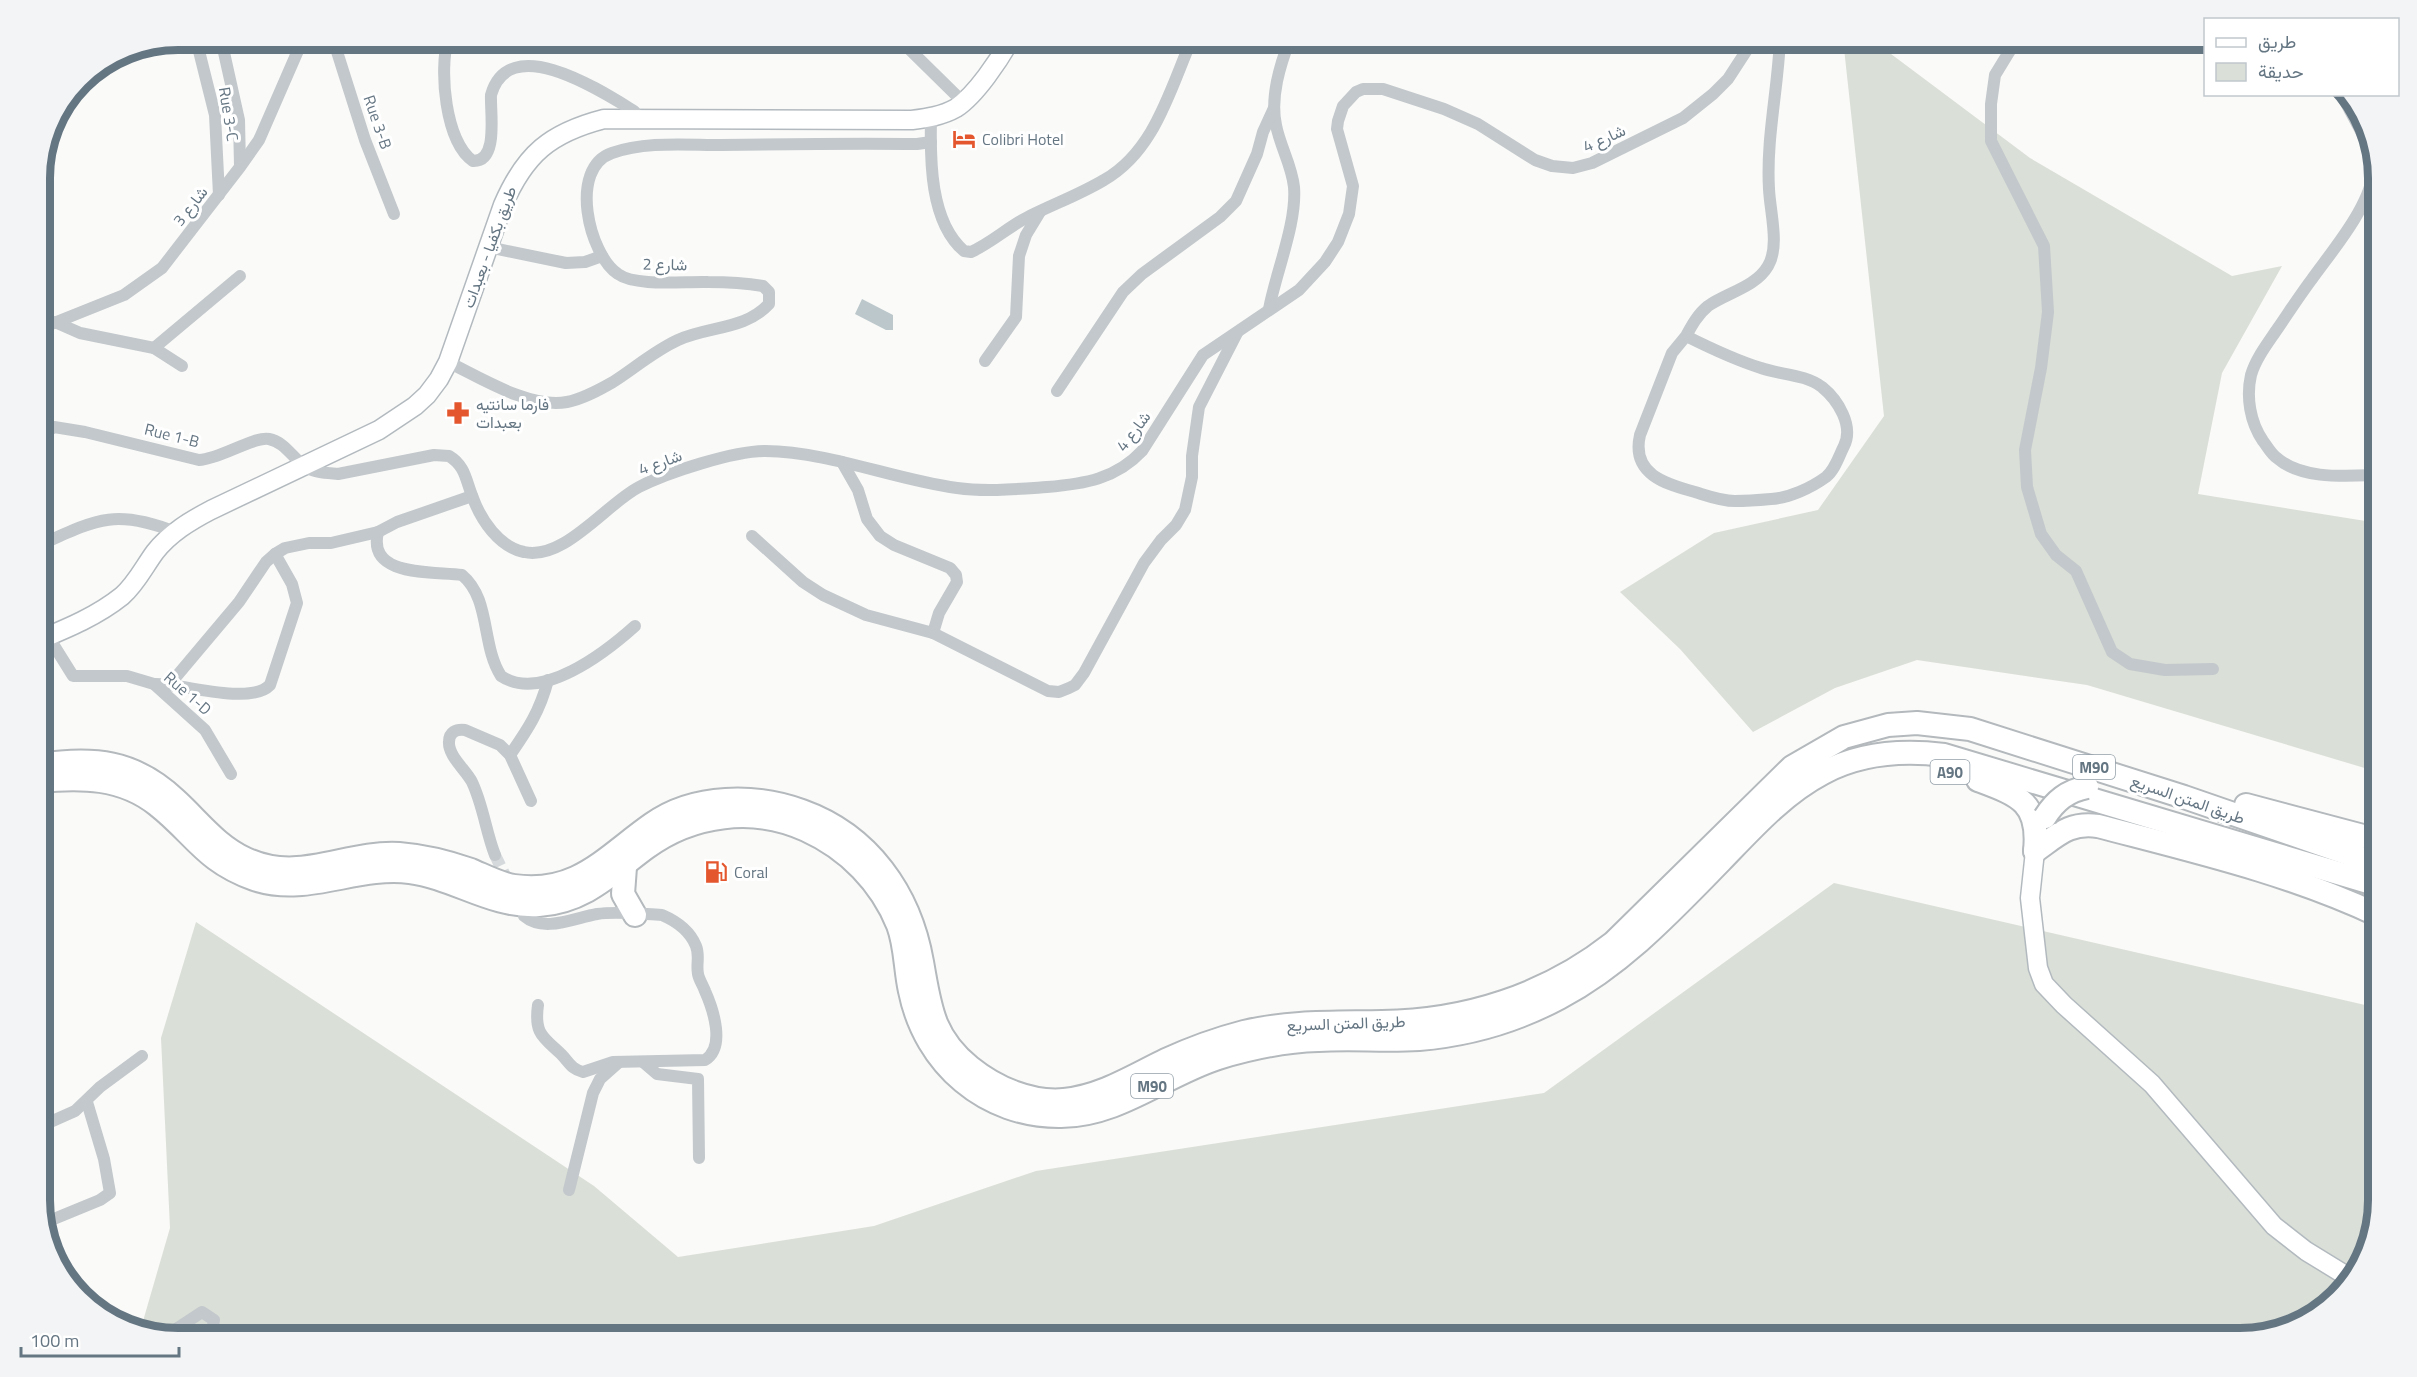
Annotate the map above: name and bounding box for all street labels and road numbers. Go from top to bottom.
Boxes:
street label: Rue 3-C [213,85,245,143]
street label: Rue 3-B [358,92,398,152]
street label: شارع 4 [1579,118,1629,158]
street label: شارع 3 [167,181,213,231]
street label: طريق بكفيا - بعبدات [456,183,522,311]
street label: شارع 2 [642,252,688,276]
street label: شارع 4 [1110,406,1156,456]
street label: Rue 1-B [142,417,202,453]
street label: شارع 4 [635,443,685,481]
street label: Rue 1-D [159,666,217,720]
road number: M90 [2073,755,2115,779]
road number: A90 [1930,760,1970,784]
street label: طريق المتن السريع [2128,768,2248,830]
street label: طريق المتن السريع [1286,1009,1406,1037]
road number: M90 [1131,1074,1173,1098]

